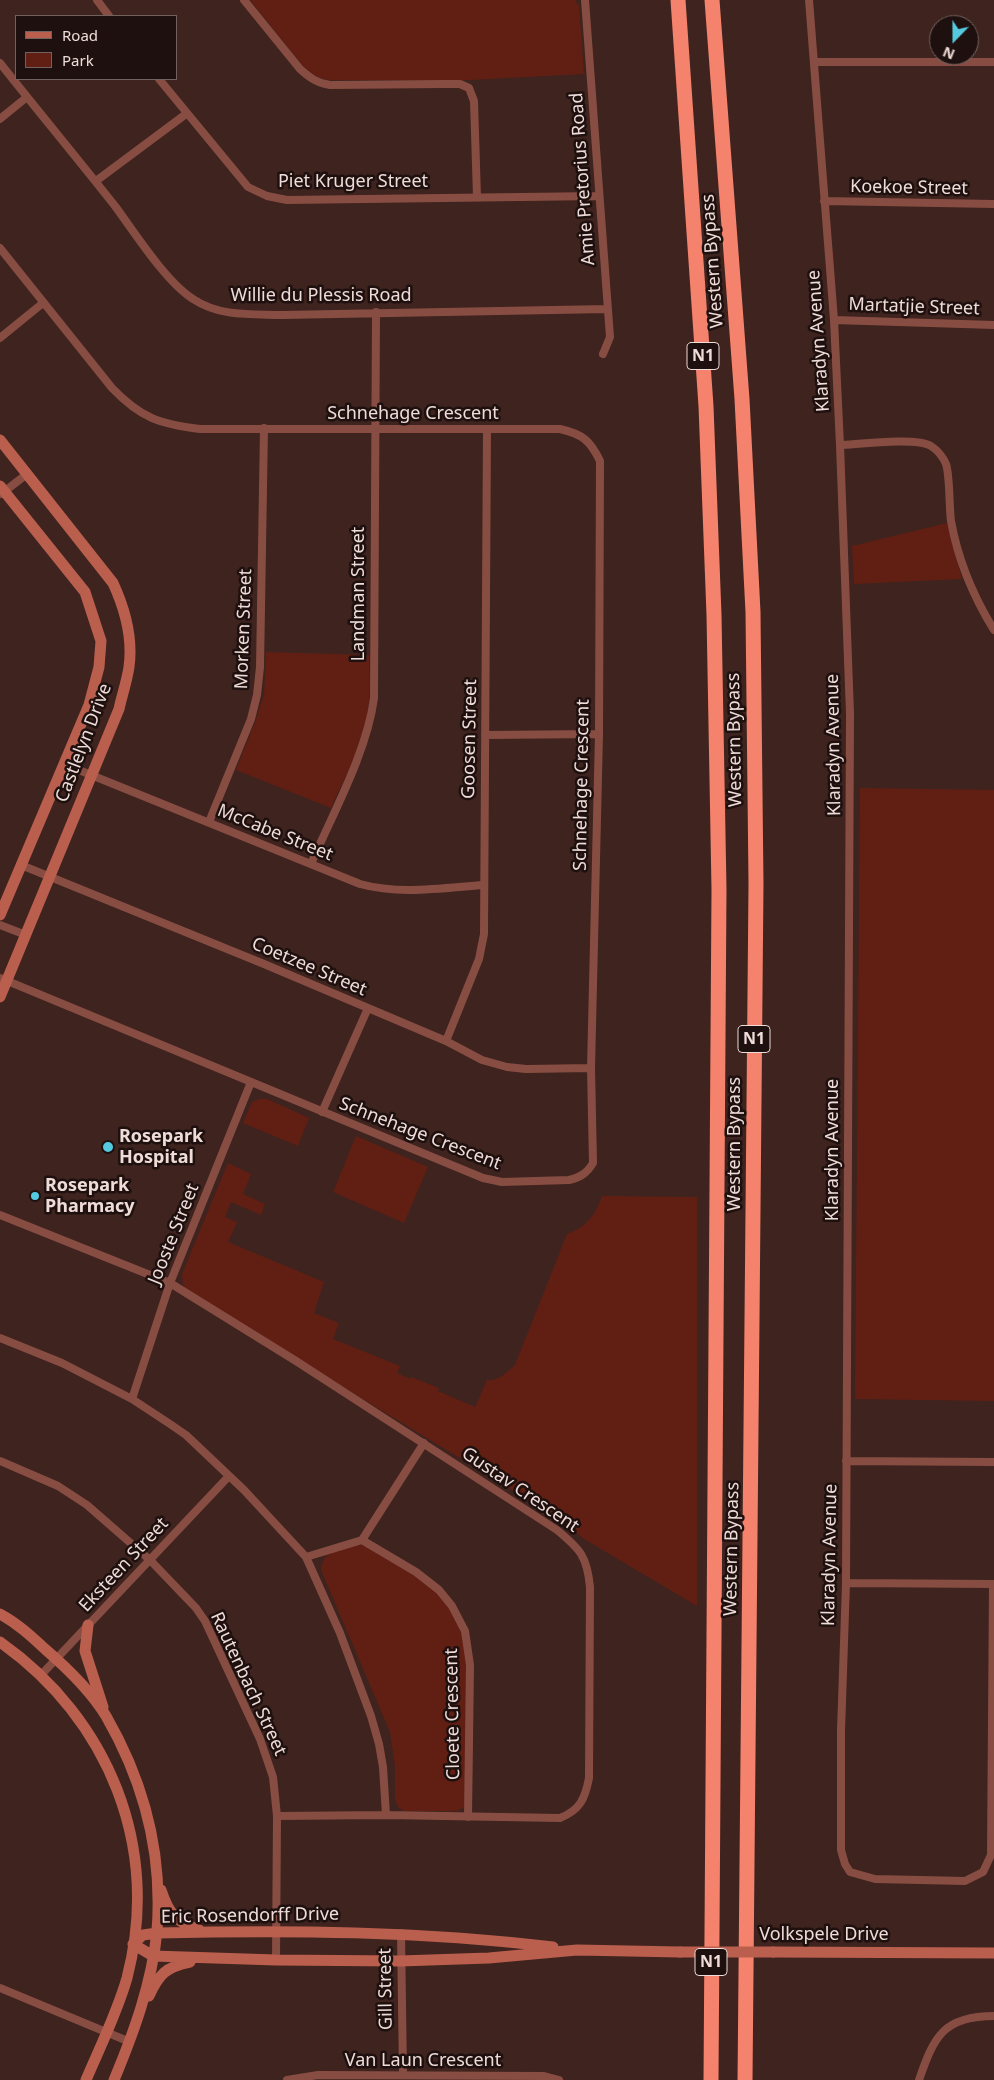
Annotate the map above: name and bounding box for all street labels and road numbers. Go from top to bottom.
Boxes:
street label: Amie Pretorius Road [566,92,600,266]
street label: Piet Kruger Street [278,171,428,193]
street label: Koekoe Street [850,176,968,200]
street label: Western Bypass [698,193,728,329]
street label: Klaradyn Avenue [803,269,835,413]
street label: Willie du Plessis Road [230,285,412,307]
street label: Martatjie Street [848,294,980,320]
road number: N1 [687,342,719,370]
street label: Schnehage Crescent [327,403,499,425]
street label: Landman Street [348,527,370,661]
street label: Morken Street [231,568,257,690]
street label: Western Bypass [723,673,747,807]
street label: Klaradyn Avenue [822,674,846,816]
street label: Goosen Street [458,679,482,799]
street label: Castlelyn Drive [51,681,117,805]
street label: Schnehage Crescent [570,699,594,871]
street label: McCabe Street [214,800,336,866]
street label: Coetzee Street [248,933,370,1001]
road number: N1 [738,1026,770,1052]
street label: Western Bypass [724,1077,746,1211]
street label: Klaradyn Avenue [822,1079,844,1221]
street label: Schnehage Crescent [336,1093,504,1175]
street label: Jooste Street [144,1180,204,1288]
street label: Gustav Crescent [457,1443,583,1537]
street label: Western Bypass [720,1482,744,1616]
street label: Klaradyn Avenue [818,1484,842,1626]
street label: Eksteen Street [75,1513,173,1617]
street label: Rautenbach Street [205,1609,291,1759]
street label: Cloete Crescent [441,1648,465,1780]
street label: Eric Rosendorff Drive [161,1904,339,1928]
street label: Volkspele Drive [759,1924,889,1946]
street label: Gill Street [374,1948,398,2030]
road number: N1 [695,1948,727,1975]
street label: Van Laun Crescent [345,2050,501,2072]

